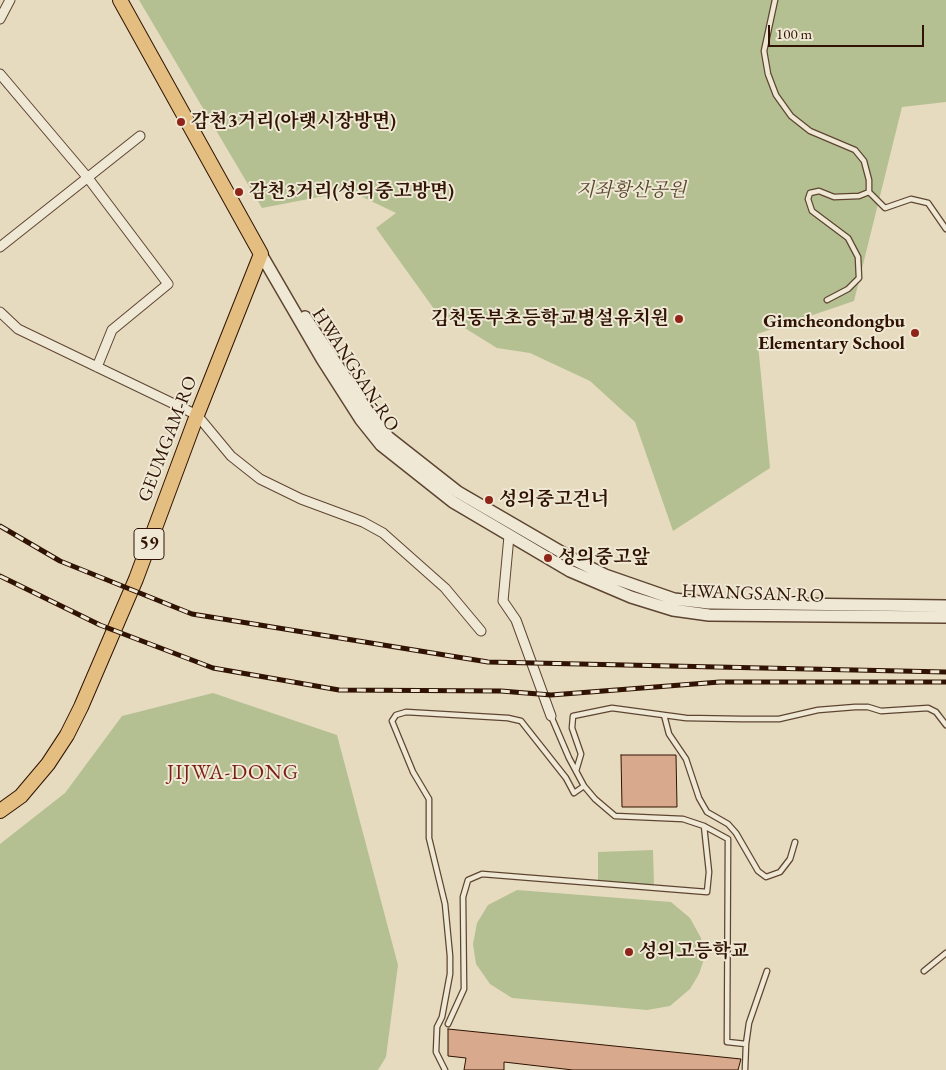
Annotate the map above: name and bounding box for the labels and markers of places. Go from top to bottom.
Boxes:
place label: 감천3거리(아랫시장방면) [191,111,396,133]
marker: 감천3거리(아랫시장방면) [175,116,187,128]
place label: 감천3거리(성의중고방면) [249,181,454,203]
marker: 감천3거리(성의중고방면) [233,186,245,198]
place label: 김천동부초등학교병설유치원 [430,308,669,330]
place label: Gimcheondongbu Elementary School [758,311,905,355]
marker: 김천동부초등학교병설유치원 [673,313,685,325]
marker: Gimcheondongbu Elementary School [909,327,921,339]
place label: 성의중고건너 [499,489,609,511]
marker: 성의중고건너 [483,494,495,506]
place label: 성의중고앞 [558,547,650,569]
marker: 성의중고앞 [542,552,554,564]
place label: 성의고등학교 [639,941,749,963]
marker: 성의고등학교 [623,946,635,958]

